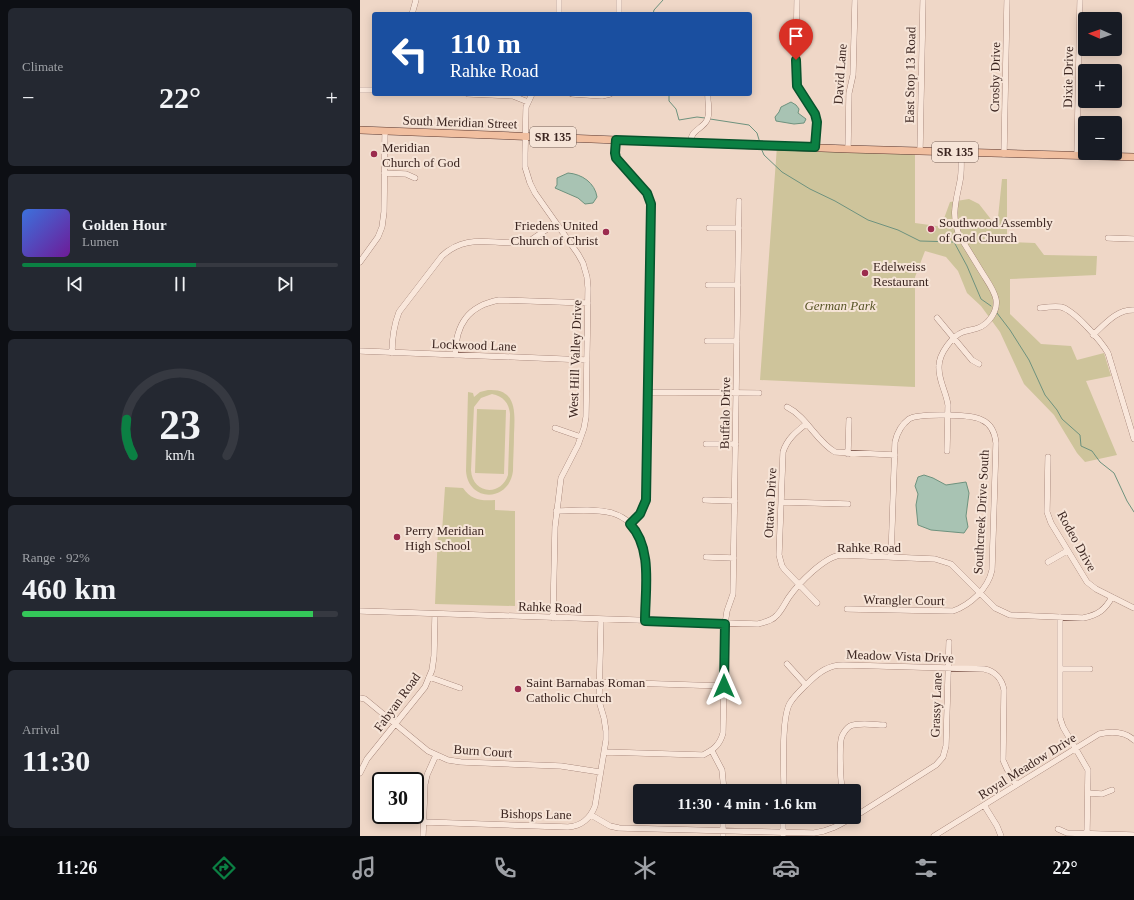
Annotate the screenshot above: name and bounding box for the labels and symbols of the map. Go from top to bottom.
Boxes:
north arrow [1078,12,1122,56]
pin [779,19,813,60]
street label: East Stop 13 Road [902,26,918,123]
street label: Crosby Drive [987,41,1003,112]
street label: David Lane [830,43,850,105]
street label: Dixie Drive [1060,46,1076,108]
street label: South Meridian Street [402,113,518,132]
road number: SR 135 [530,127,576,147]
place label: Meridian Church of God [382,140,460,170]
road number: SR 135 [932,142,978,162]
marker: Meridian Church of God [369,149,379,159]
place label: Southwood Assembly of God Church [939,215,1053,245]
place label: Friedens United Church of Christ [511,218,598,248]
marker: Southwood Assembly of God Church [926,224,936,234]
marker: Friedens United Church of Christ [601,227,611,237]
place label: Edelweiss Restaurant [873,259,929,289]
marker: Edelweiss Restaurant [860,268,870,278]
park label: German Park [804,298,876,313]
street label: West Hill Valley Drive [565,299,585,418]
street label: Lockwood Lane [431,336,517,354]
street label: Buffalo Drive [717,376,733,449]
street label: Southcreek Drive South [970,449,992,575]
street label: Ottawa Drive [761,467,779,539]
street label: Rodeo Drive [1054,508,1100,574]
place label: Perry Meridian High School [405,523,485,553]
marker: Perry Meridian High School [392,532,402,542]
street label: Rahke Road [837,540,901,555]
street label: Wrangler Court [863,592,945,608]
street label: Rahke Road [518,598,583,616]
street label: Meadow Vista Drive [846,647,954,665]
position arrow [703,665,745,707]
street label: Fabyan Road [371,669,424,734]
street label: Grassy Lane [927,672,945,738]
place label: Saint Barnabas Roman Catholic Church [526,675,646,705]
marker: Saint Barnabas Roman Catholic Church [513,684,523,694]
street label: Royal Meadow Drive [975,730,1079,802]
street label: Burn Court [453,741,513,761]
speed limit sign: 30 [372,772,424,824]
street label: Bishops Lane [500,806,572,822]

